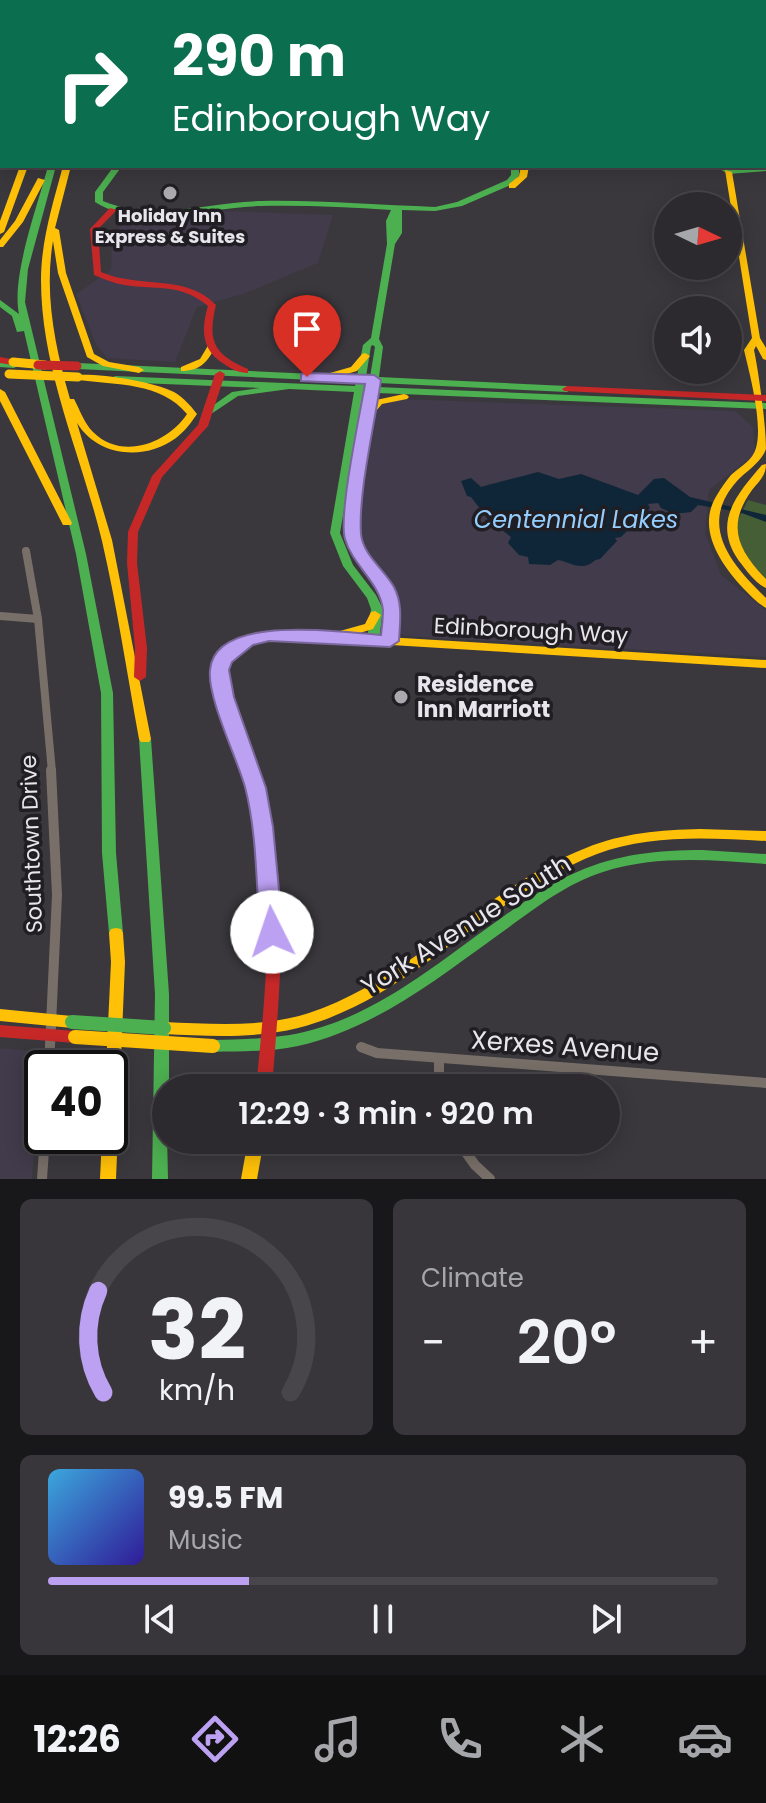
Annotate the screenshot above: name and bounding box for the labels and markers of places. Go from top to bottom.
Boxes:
marker: Holiday Inn Express & Suites [161,184,179,202]
place label: Holiday Inn Express & Suites [95,203,245,249]
pin [273,295,341,377]
place label: Residence Inn Marriott [417,669,550,725]
marker: Residence Inn Marriott [392,688,410,706]

